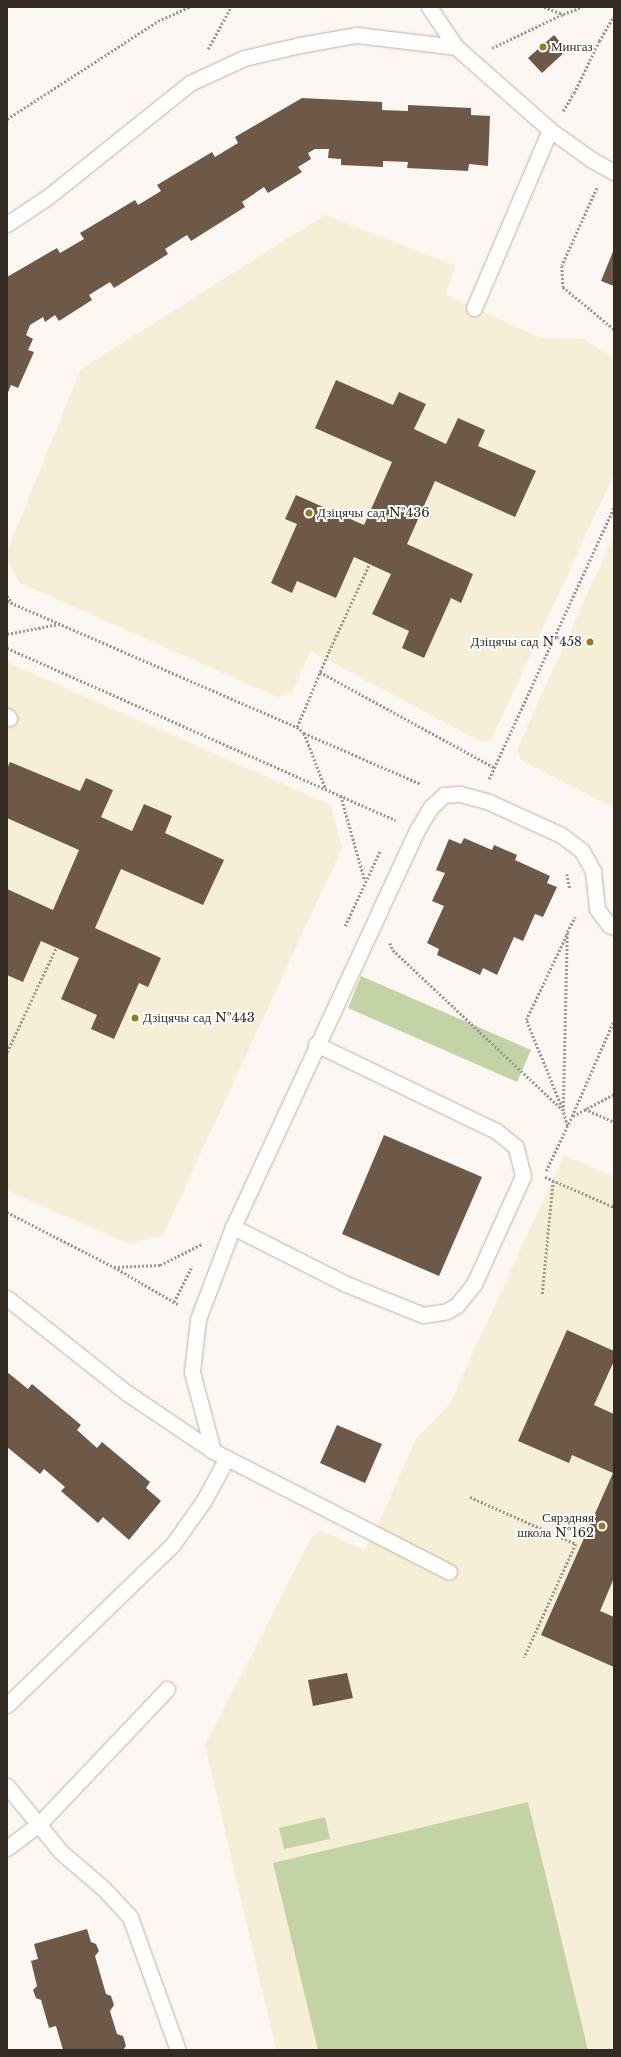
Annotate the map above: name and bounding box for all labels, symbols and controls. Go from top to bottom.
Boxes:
place label: Мингаз [551,39,593,55]
marker: Мингаз [538,42,548,52]
place label: Дзіцячы сад №436 [317,505,430,521]
marker: Дзіцячы сад №436 [304,508,314,518]
place label: Дзіцячы сад №458 [471,634,582,650]
marker: Дзіцячы сад №458 [585,637,595,647]
place label: Дзіцячы сад №443 [143,1010,255,1026]
marker: Дзіцячы сад №443 [130,1013,140,1023]
place label: Сярэдняя школа №162 [517,1511,594,1542]
marker: Сярэдняя школа №162 [597,1521,607,1531]

